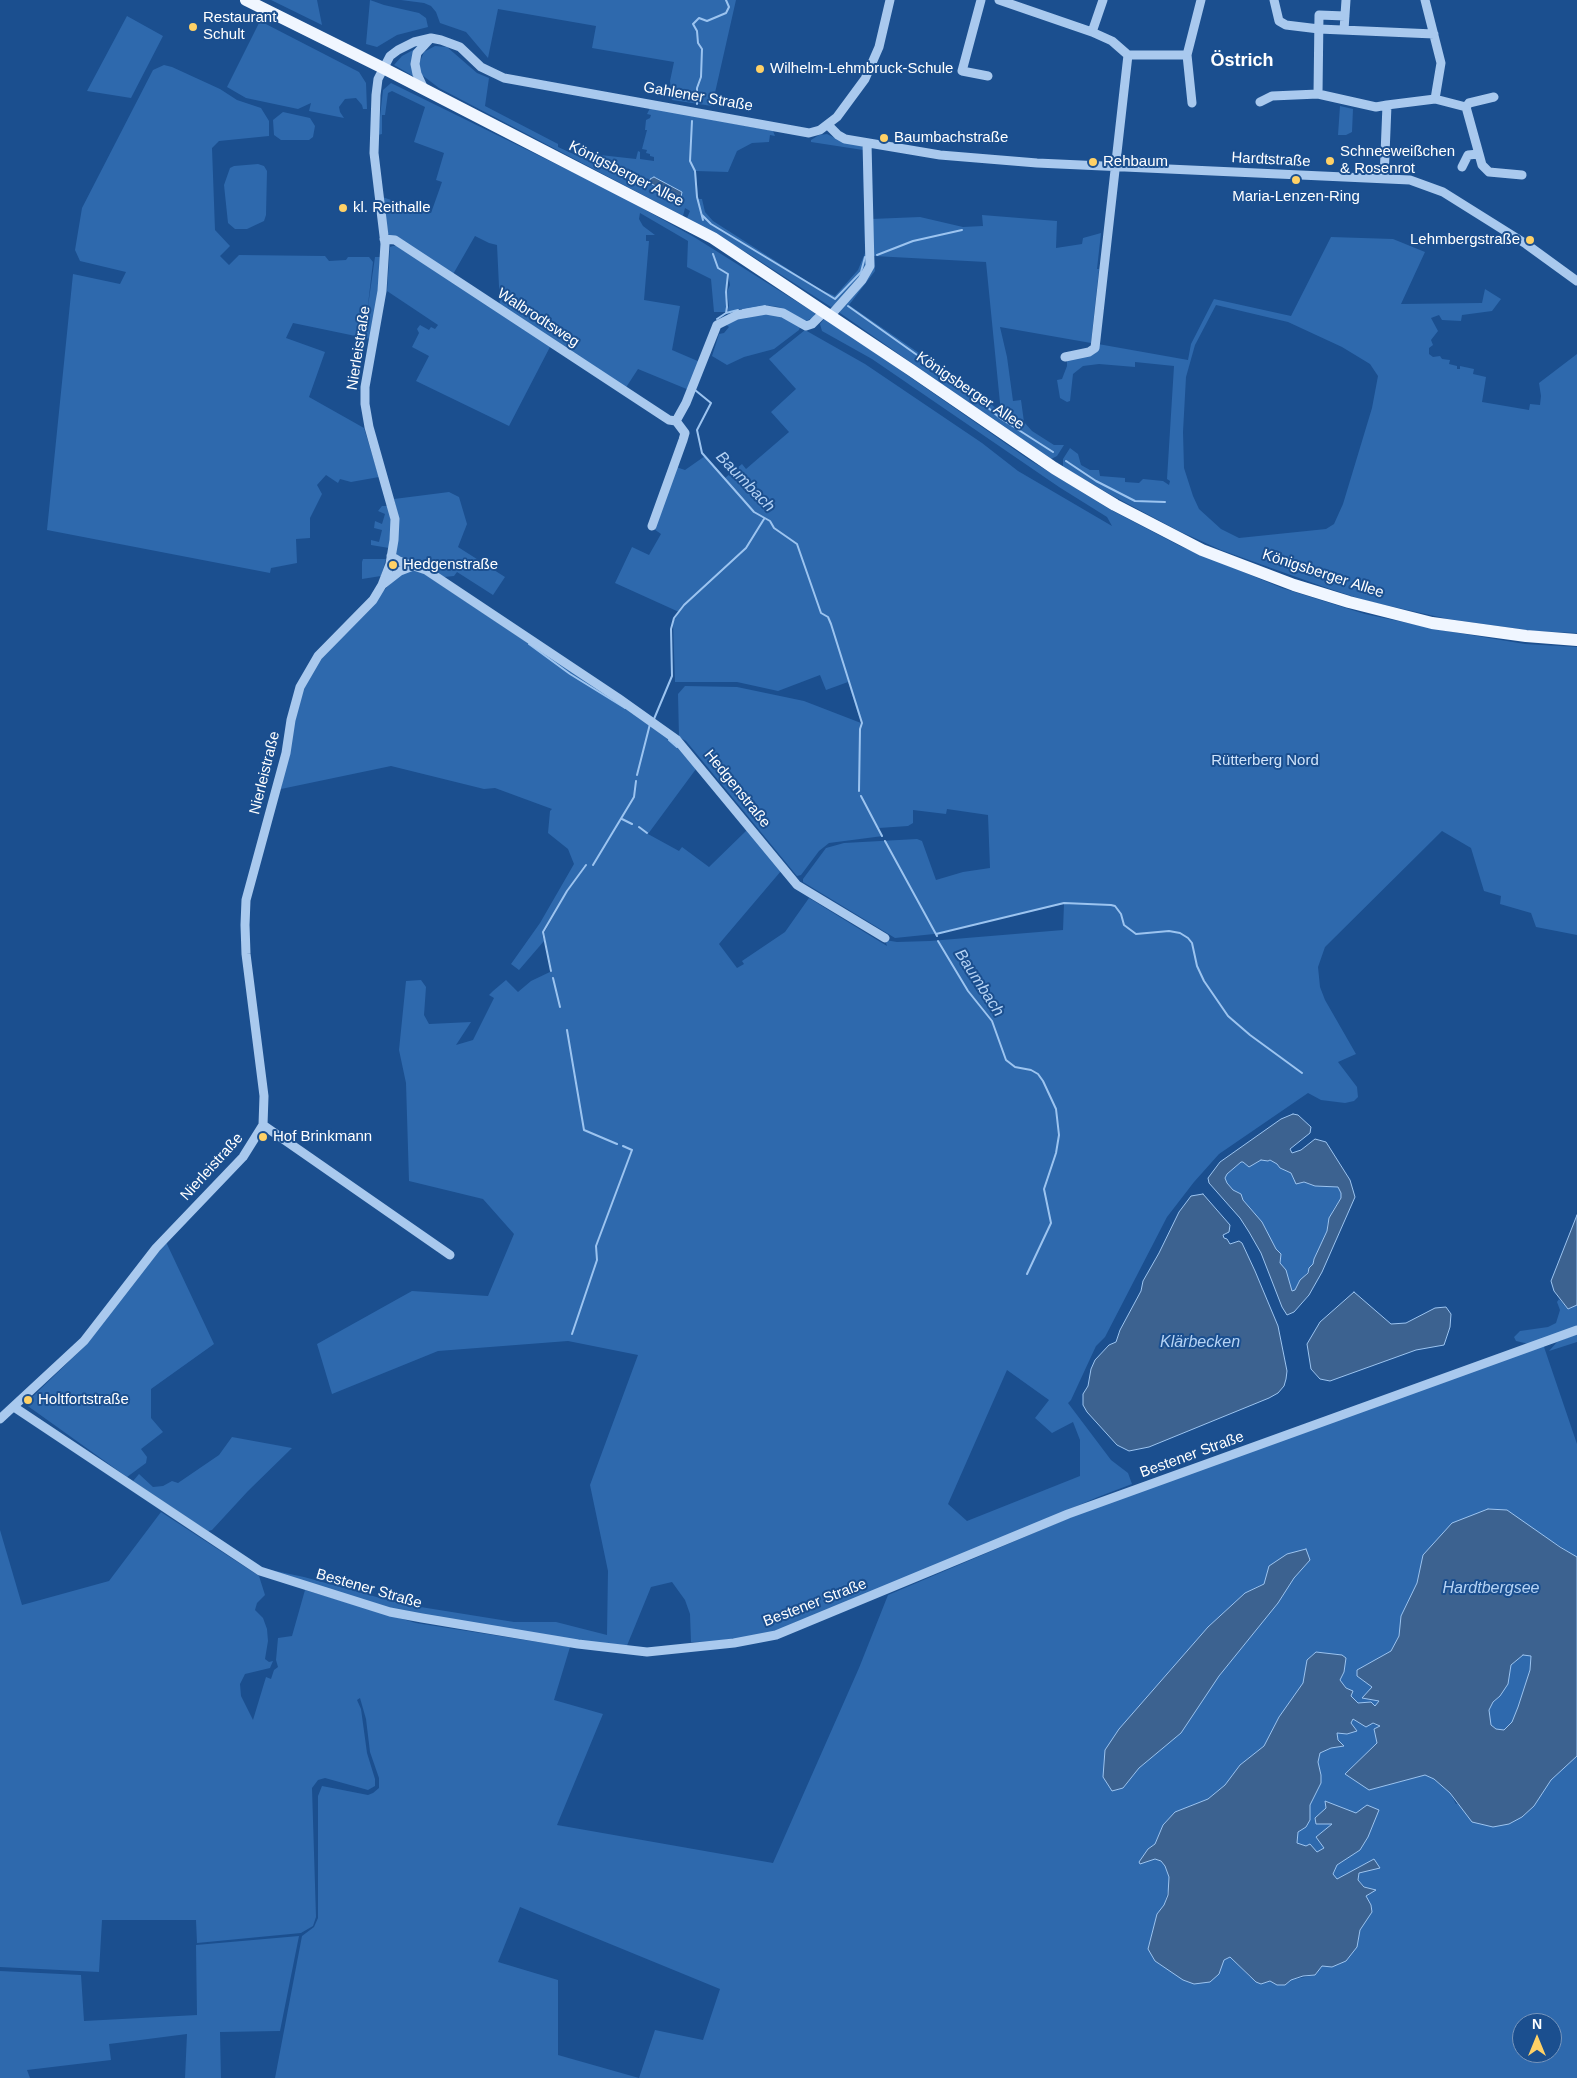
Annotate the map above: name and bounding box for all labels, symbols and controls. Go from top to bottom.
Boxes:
place label: Restaurant Schult [203,9,276,44]
marker: Restaurant Schult [187,21,199,33]
district label: Östrich [1210,50,1274,72]
place label: Wilhelm-Lehmbruck-Schule [770,60,953,78]
marker: Wilhelm-Lehmbruck-Schule [754,63,766,75]
street label: Gahlener Straße [642,79,754,115]
place label: Baumbachstraße [894,129,1008,147]
marker: Baumbachstraße [878,132,890,144]
street label: Königsberger Allee [565,137,687,211]
place label: Schneeweißchen & Rosenrot [1340,143,1455,178]
street label: Hardtstraße [1231,149,1311,171]
place label: Rehbaum [1103,153,1168,171]
marker: Schneeweißchen & Rosenrot [1324,155,1336,167]
marker: Rehbaum [1087,156,1099,168]
marker: Maria-Lenzen-Ring [1290,174,1302,186]
place label: Maria-Lenzen-Ring [1232,188,1360,206]
place label: kl. Reithalle [353,199,431,217]
marker: kl. Reithalle [337,202,349,214]
place label: Lehmbergstraße [1410,231,1520,249]
marker: Lehmbergstraße [1524,234,1536,246]
street label: Walbrodtsweg [493,285,583,351]
street label: Nierleistraße [343,305,375,391]
street label: Königsberger Allee [912,348,1028,434]
water label: Baumbach [712,448,778,516]
street label: Königsberger Allee [1260,546,1386,602]
place label: Hedgenstraße [403,556,498,574]
marker: Hedgenstraße [387,559,399,571]
street label: Nierleistraße [246,730,284,816]
street label: Hedgenstraße [700,746,774,832]
park label: Rütterberg Nord [1211,752,1319,770]
water label: Baumbach [950,946,1008,1020]
place label: Hof Brinkmann [273,1128,372,1146]
street label: Nierleistraße [177,1129,247,1205]
marker: Hof Brinkmann [257,1131,269,1143]
water label: Klärbecken [1160,1333,1240,1353]
place label: Holtfortstraße [38,1391,129,1409]
marker: Holtfortstraße [22,1394,34,1406]
street label: Bestener Straße [1138,1428,1246,1482]
street label: Bestener Straße [314,1565,424,1613]
street label: Bestener Straße [761,1575,869,1631]
water label: Hardtbergsee [1443,1579,1539,1599]
north arrow [1512,2013,1562,2063]
text: N [1532,2016,1542,2032]

